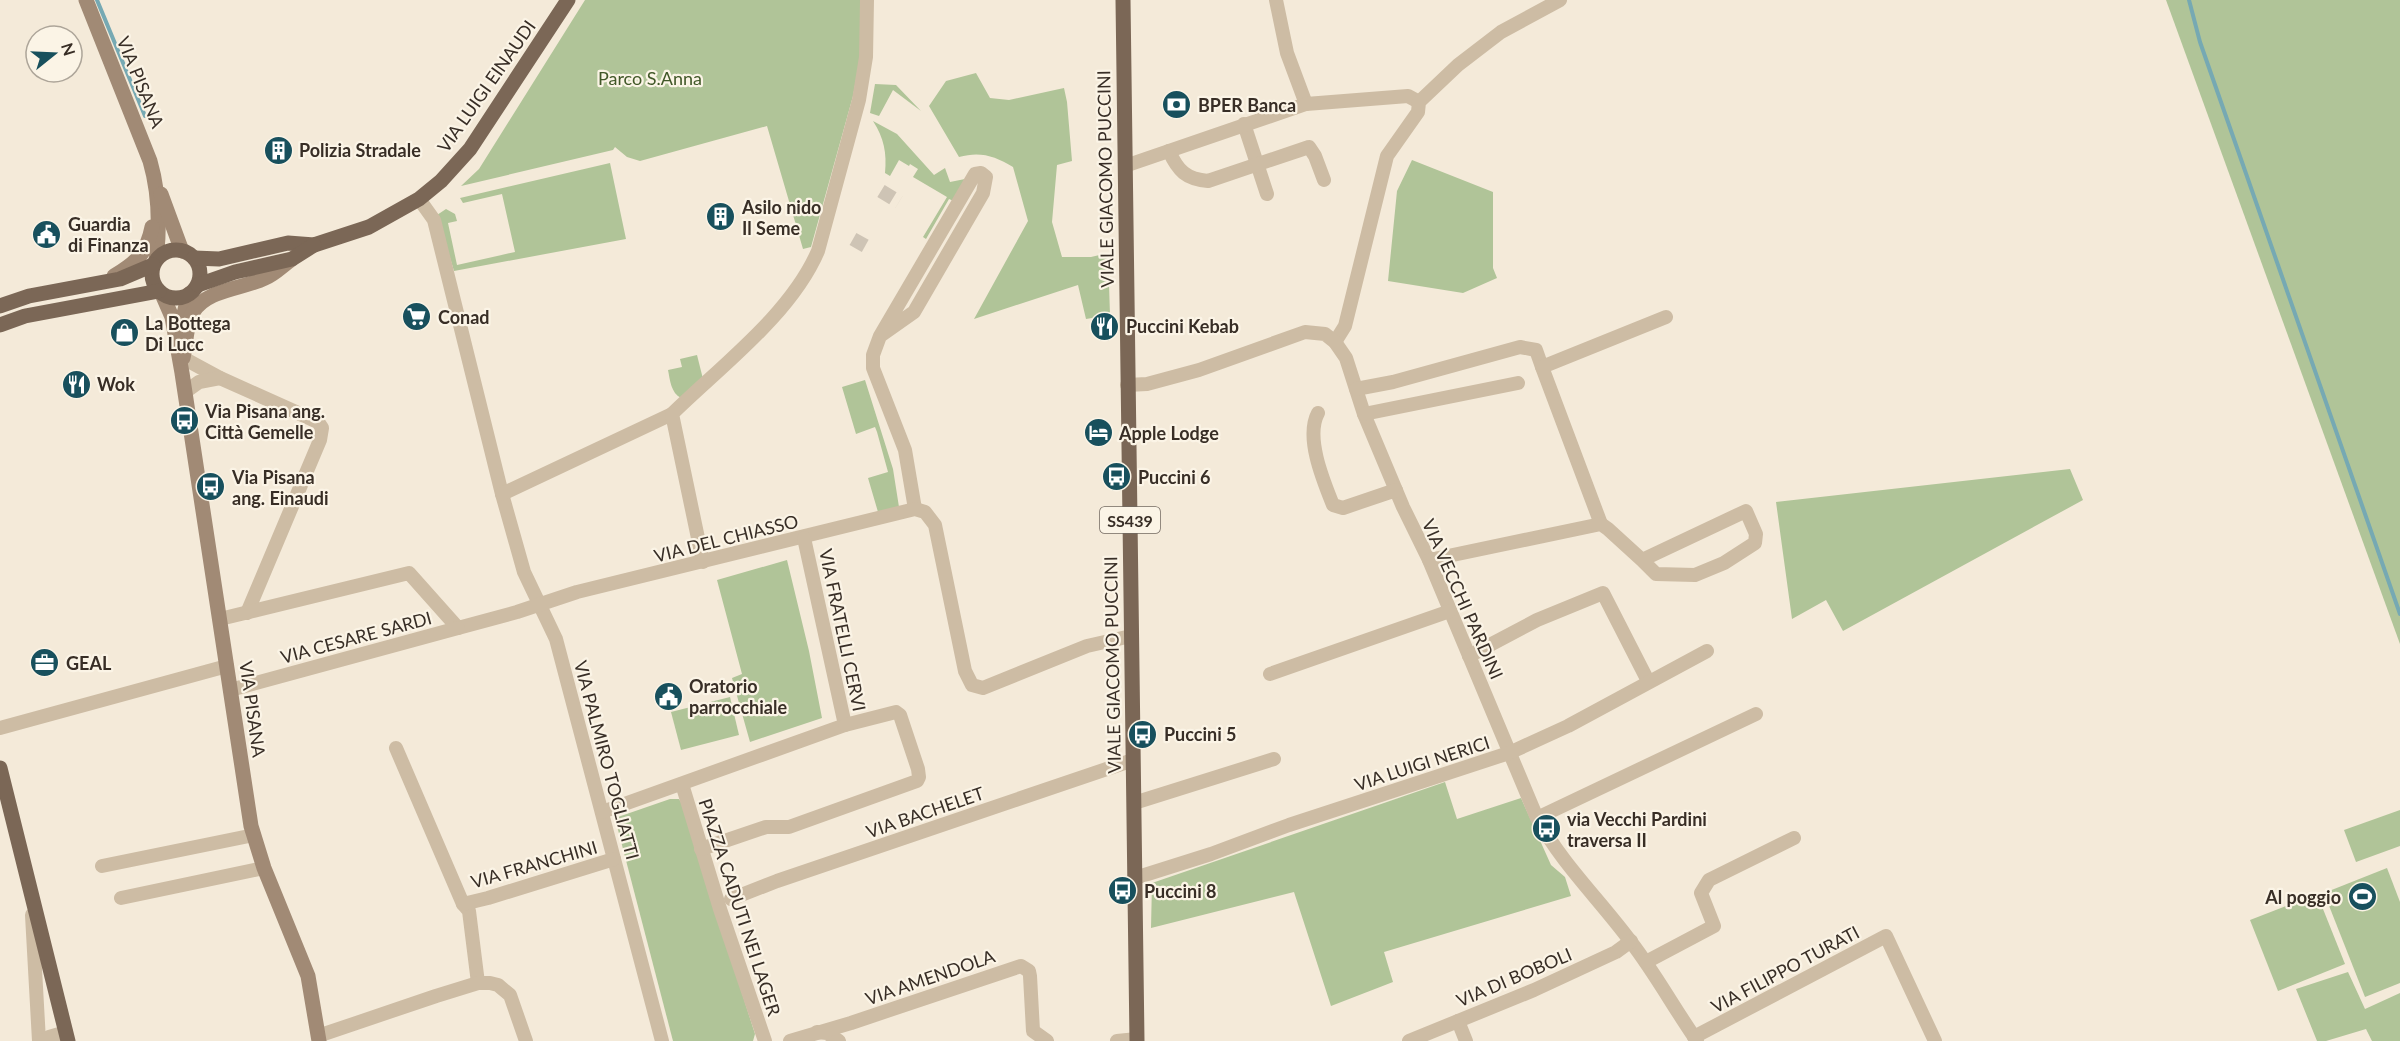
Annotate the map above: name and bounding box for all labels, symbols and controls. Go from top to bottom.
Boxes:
street label: VIA LUIGI EINAUDI [432,16,540,156]
north arrow [24,24,84,84]
street label: VIA PISANA [113,33,170,132]
text: N [58,40,80,58]
park label: Parco S.Anna [598,67,702,89]
street label: VIALE GIACOMO PUCCINI [1092,70,1118,288]
bank icon: BPER Banca [1161,89,1193,121]
place label: BPER Banca [1198,94,1296,116]
building icon: Polizia Stradale [262,134,294,166]
place label: Polizia Stradale [299,139,421,161]
place label: Asilo nido Il Seme [741,196,821,239]
building icon: Asilo nido Il Seme [705,201,737,233]
place label: Guardia di Finanza [68,213,149,256]
public building icon: Guardia di Finanza [31,218,63,250]
supermarket icon: Conad [401,301,433,333]
place label: Conad [438,306,490,328]
restaurant icon: Puccini Kebab [1089,310,1121,342]
place label: La Bottega Di Lucc [145,312,231,355]
place label: Puccini Kebab [1126,315,1239,337]
shop icon: La Bottega Di Lucc [108,317,140,349]
restaurant icon: Wok [60,368,92,400]
place label: Wok [97,373,135,395]
place label: Via Pisana ang. Città Gemelle [204,400,325,443]
bus stop icon: Via Pisana ang. Città Gemelle [168,405,200,437]
hotel icon: Apple Lodge [1082,417,1114,449]
place label: Apple Lodge [1118,422,1219,444]
bus stop icon: Puccini 6 [1101,461,1133,493]
place label: Via Pisana ang. Einaudi [231,466,329,509]
place label: Puccini 6 [1138,466,1211,488]
bus stop icon: Via Pisana ang. Einaudi [195,471,227,503]
road number: SS439 [1100,507,1160,533]
street label: VIA DEL CHIASSO [652,509,800,567]
street label: VIA VECCHI PARDINI [1418,515,1508,683]
street label: VIA FRATELLI CERVI [815,547,871,713]
street label: VIALE GIACOMO PUCCINI [1099,556,1125,774]
street label: VIA CESARE SARDI [278,606,434,668]
office icon: GEAL [29,647,61,679]
place label: GEAL [66,652,112,674]
street label: VIA PALMIRO TOGLIATTI [570,658,644,862]
street label: VIA PISANA [235,659,271,759]
place label: Oratorio parrocchiale [689,675,787,718]
public building icon: Oratorio parrocchiale [652,680,684,712]
bus stop icon: Puccini 5 [1127,718,1159,750]
place label: Puccini 5 [1164,723,1237,745]
street label: VIA LUIGI NERICI [1352,731,1492,795]
street label: VIA BACHELET [863,781,987,842]
street label: PIAZZA CADUTI NEI LAGER [694,796,786,1019]
place label: via Vecchi Pardini traversa II [1567,808,1707,851]
bus stop icon: via Vecchi Pardini traversa II [1530,813,1562,845]
street label: VIA FRANCHINI [468,835,600,893]
bus stop icon: Puccini 8 [1107,875,1139,907]
place label: Puccini 8 [1144,880,1217,902]
sports icon: Al poggio [2346,881,2378,913]
place label: Al poggio [2264,886,2341,908]
street label: VIA FILIPPO TURATI [1707,921,1863,1017]
street label: VIA DI BOBOLI [1453,943,1575,1011]
street label: VIA AMENDOLA [862,944,998,1009]

